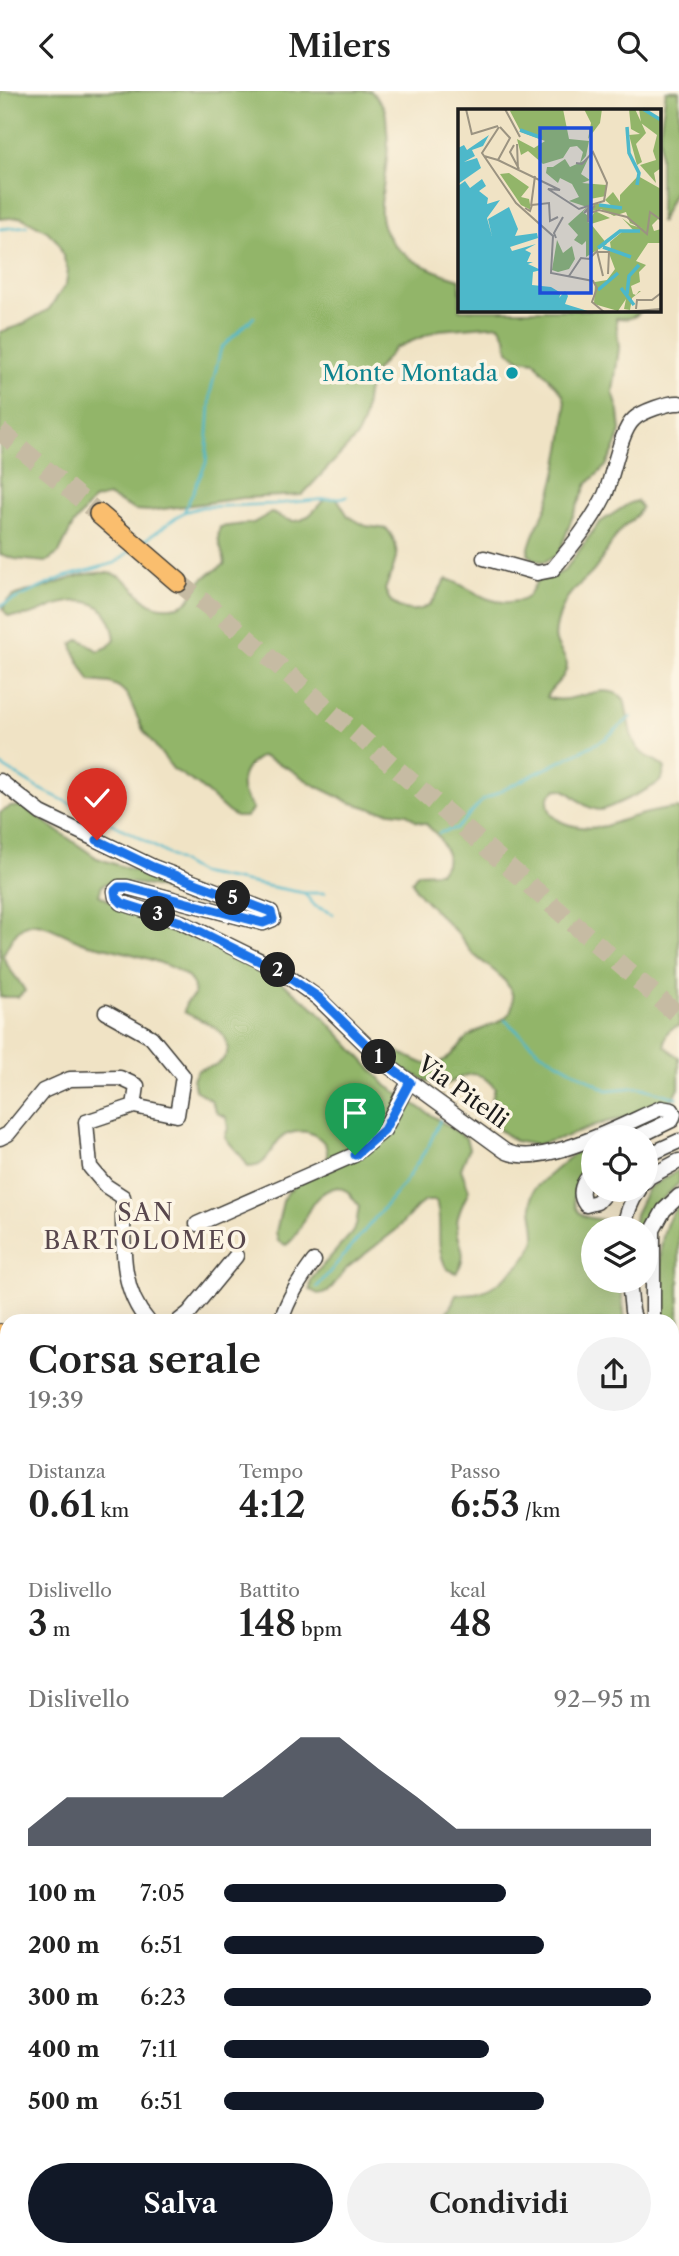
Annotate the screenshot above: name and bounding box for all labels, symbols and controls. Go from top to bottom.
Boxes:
text: Milers [288,26,391,65]
icon: back [28,27,66,65]
icon: search [613,27,651,65]
inset map [458,109,662,311]
place label: Monte Montada [322,359,499,387]
marker: Monte Montada [504,365,520,381]
pin [67,768,127,840]
icon: check [78,779,116,817]
pin: 5 [216,881,250,915]
text: 5 [227,886,238,909]
pin: 3 [140,897,176,931]
text: 3 [152,902,163,925]
pin: 2 [260,953,296,987]
text: 2 [272,958,283,981]
pin: 1 [362,1039,396,1075]
text: 1 [374,1045,383,1068]
street label: Via Pitelli [411,1049,514,1134]
pin [325,1083,385,1155]
icon: arrive [336,1094,374,1132]
map controls [581,1125,658,1293]
button: locate [581,1125,658,1202]
district label: SAN BARTOLOMEO [44,1198,248,1255]
button: layers [581,1216,658,1293]
text: Corsa serale [28,1336,261,1383]
button: share [577,1337,651,1411]
text: 19:39 [28,1386,84,1414]
text: Distanza [28,1460,106,1483]
text: Tempo [239,1460,303,1483]
text: Passo [450,1460,501,1483]
text: 0.61 [28,1483,95,1526]
text: 4:12 [239,1483,306,1526]
text: 6:53 [450,1483,520,1526]
text: km [95,1499,129,1522]
text: /km [520,1499,560,1522]
text: Dislivello [28,1579,112,1602]
text: Battito [239,1579,300,1602]
text: kcal [450,1579,486,1602]
text: 3 [28,1602,48,1645]
text: 148 [239,1602,296,1645]
text: 48 [450,1602,492,1645]
text: m [48,1618,70,1641]
text: bpm [296,1618,342,1641]
text: Dislivello [28,1685,130,1713]
text: 92–95 m [554,1685,651,1713]
text: 100 m [28,1879,96,1907]
text: 7:05 [140,1879,185,1907]
text: 200 m [28,1931,100,1959]
text: 6:51 [140,1931,182,1959]
text: 300 m [28,1983,99,2011]
text: 6:23 [140,1983,186,2011]
text: 400 m [28,2035,100,2063]
text: 7:11 [140,2035,177,2063]
text: 500 m [28,2087,99,2115]
text: 6:51 [140,2087,182,2115]
button: Salva [28,2163,333,2243]
button: Condividi [347,2163,651,2243]

